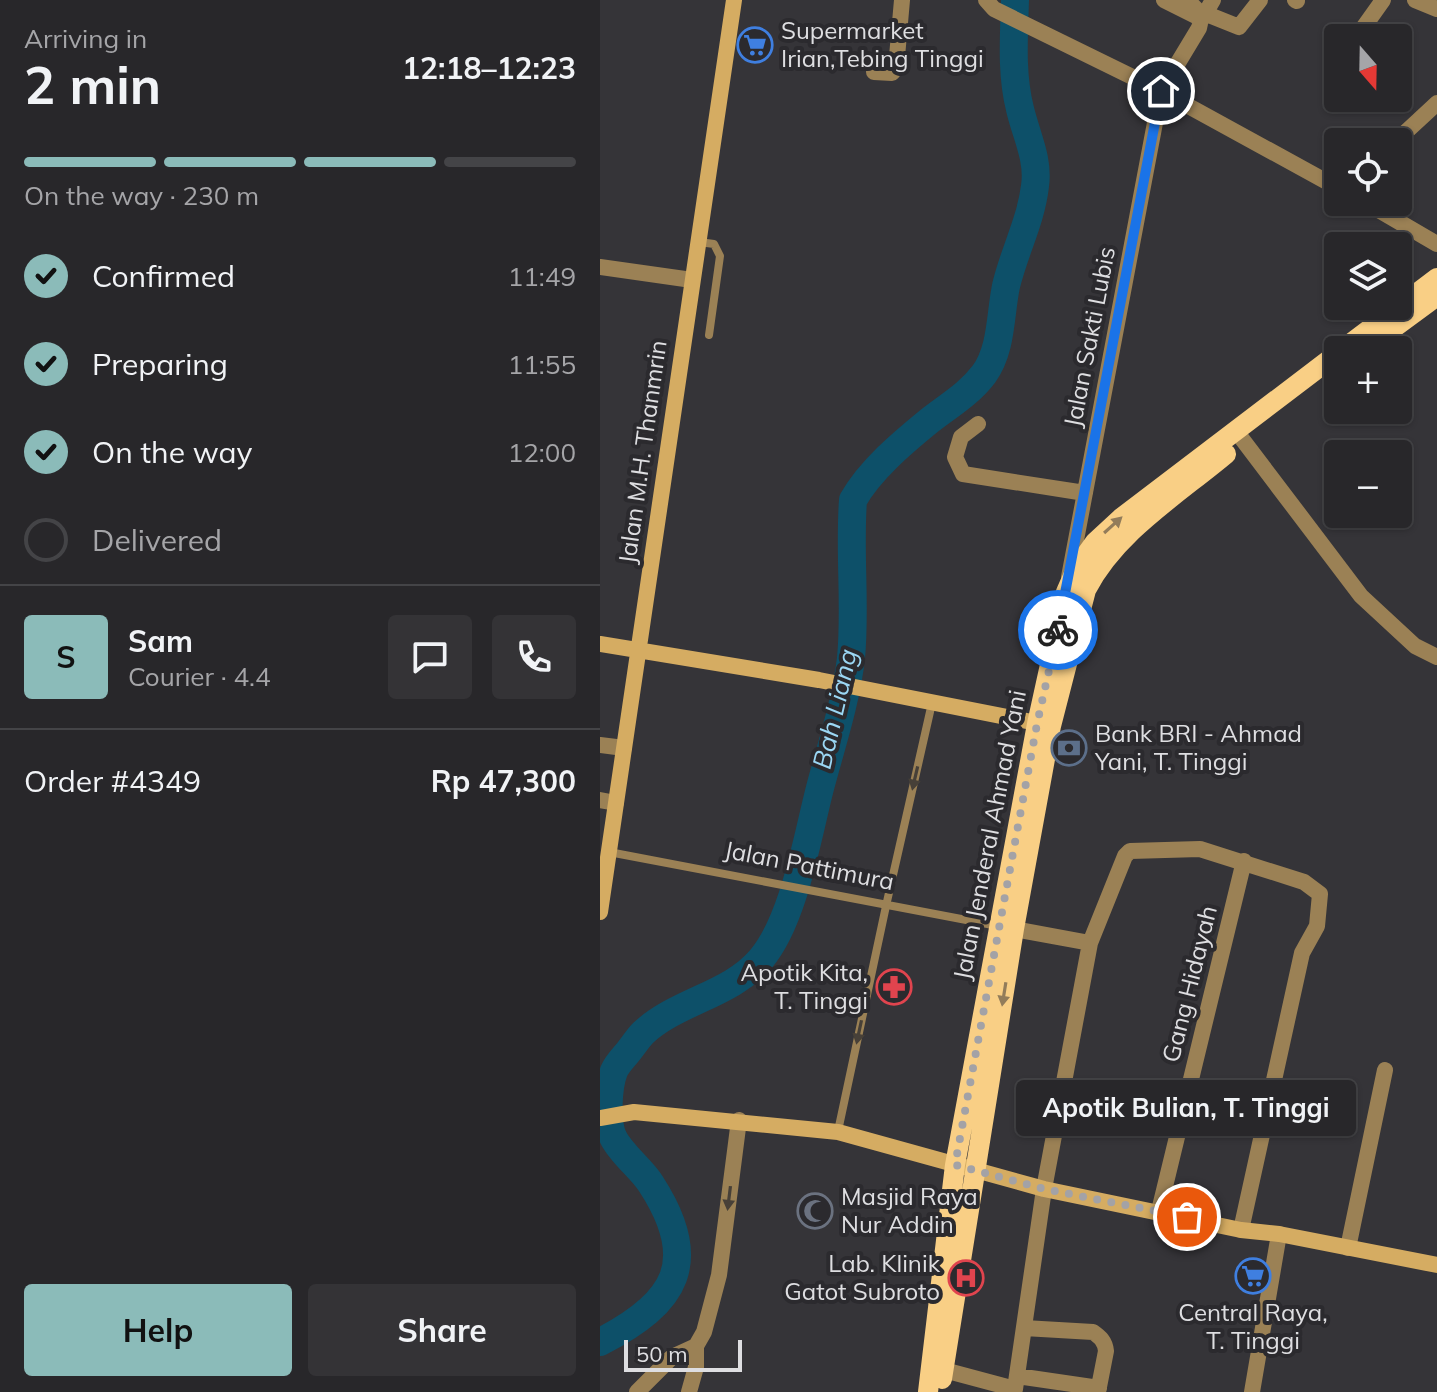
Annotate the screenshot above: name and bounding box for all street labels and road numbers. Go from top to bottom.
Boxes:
street label: Jalan Sakti Lubis [1057,244,1121,430]
street label: Jalan M.H. Thanmrin [611,338,673,566]
street label: Jalan Jenderal Ahmad Yani [946,687,1032,982]
street label: Jalan Pattimura [722,834,897,896]
street label: Gang Hidayah [1155,902,1223,1065]

